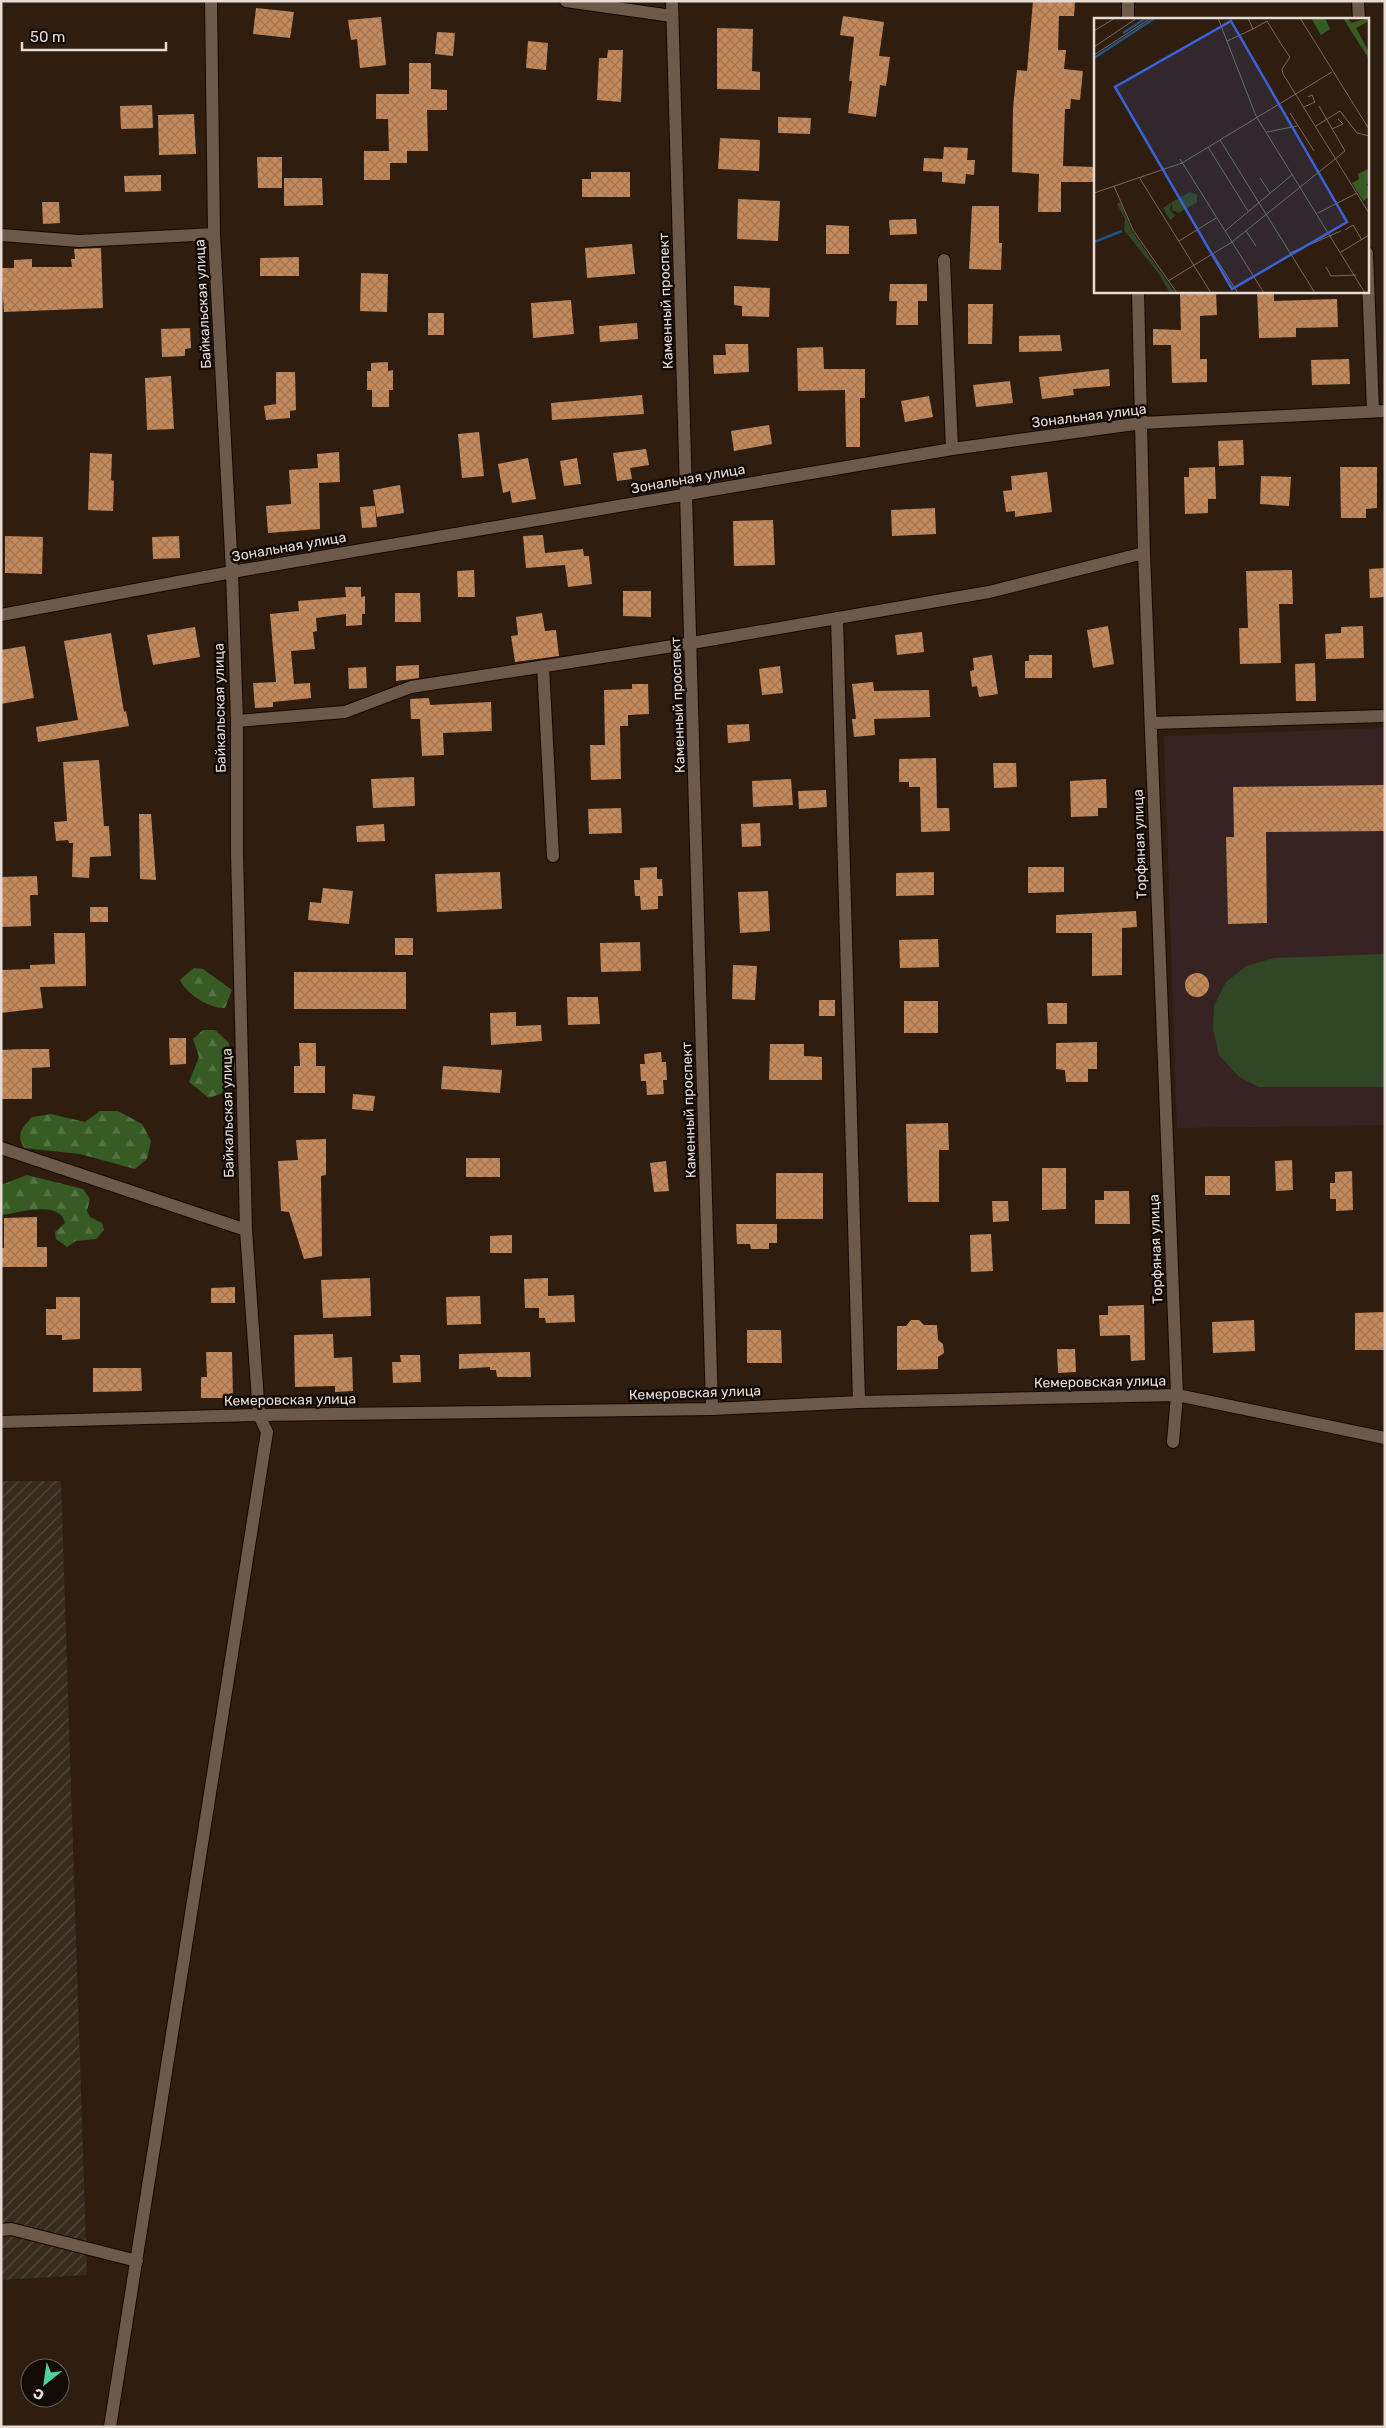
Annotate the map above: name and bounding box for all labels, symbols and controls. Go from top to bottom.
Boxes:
inset map [1094,18,1368,292]
scale bar [22,20,166,52]
text: 50 m [30,28,65,46]
street label: Каменный проспект [655,233,677,369]
street label: Байкальская улица [191,239,215,369]
street label: Зональная улица [1031,401,1147,431]
street label: Зональная улица [630,461,746,497]
street label: Зональная улица [231,529,347,565]
street label: Каменный проспект [667,637,689,773]
street label: Байкальская улица [210,643,230,773]
street label: Торфяная улица [1130,789,1150,899]
street label: Каменный проспект [678,1042,700,1178]
street label: Байкальская улица [218,1048,238,1178]
street label: Торфяная улица [1146,1194,1166,1304]
street label: Кемеровская улица [1034,1372,1166,1392]
street label: Кемеровская улица [629,1382,761,1404]
street label: Кемеровская улица [224,1390,356,1410]
north arrow [20,2358,70,2408]
text: С [30,2384,47,2404]

